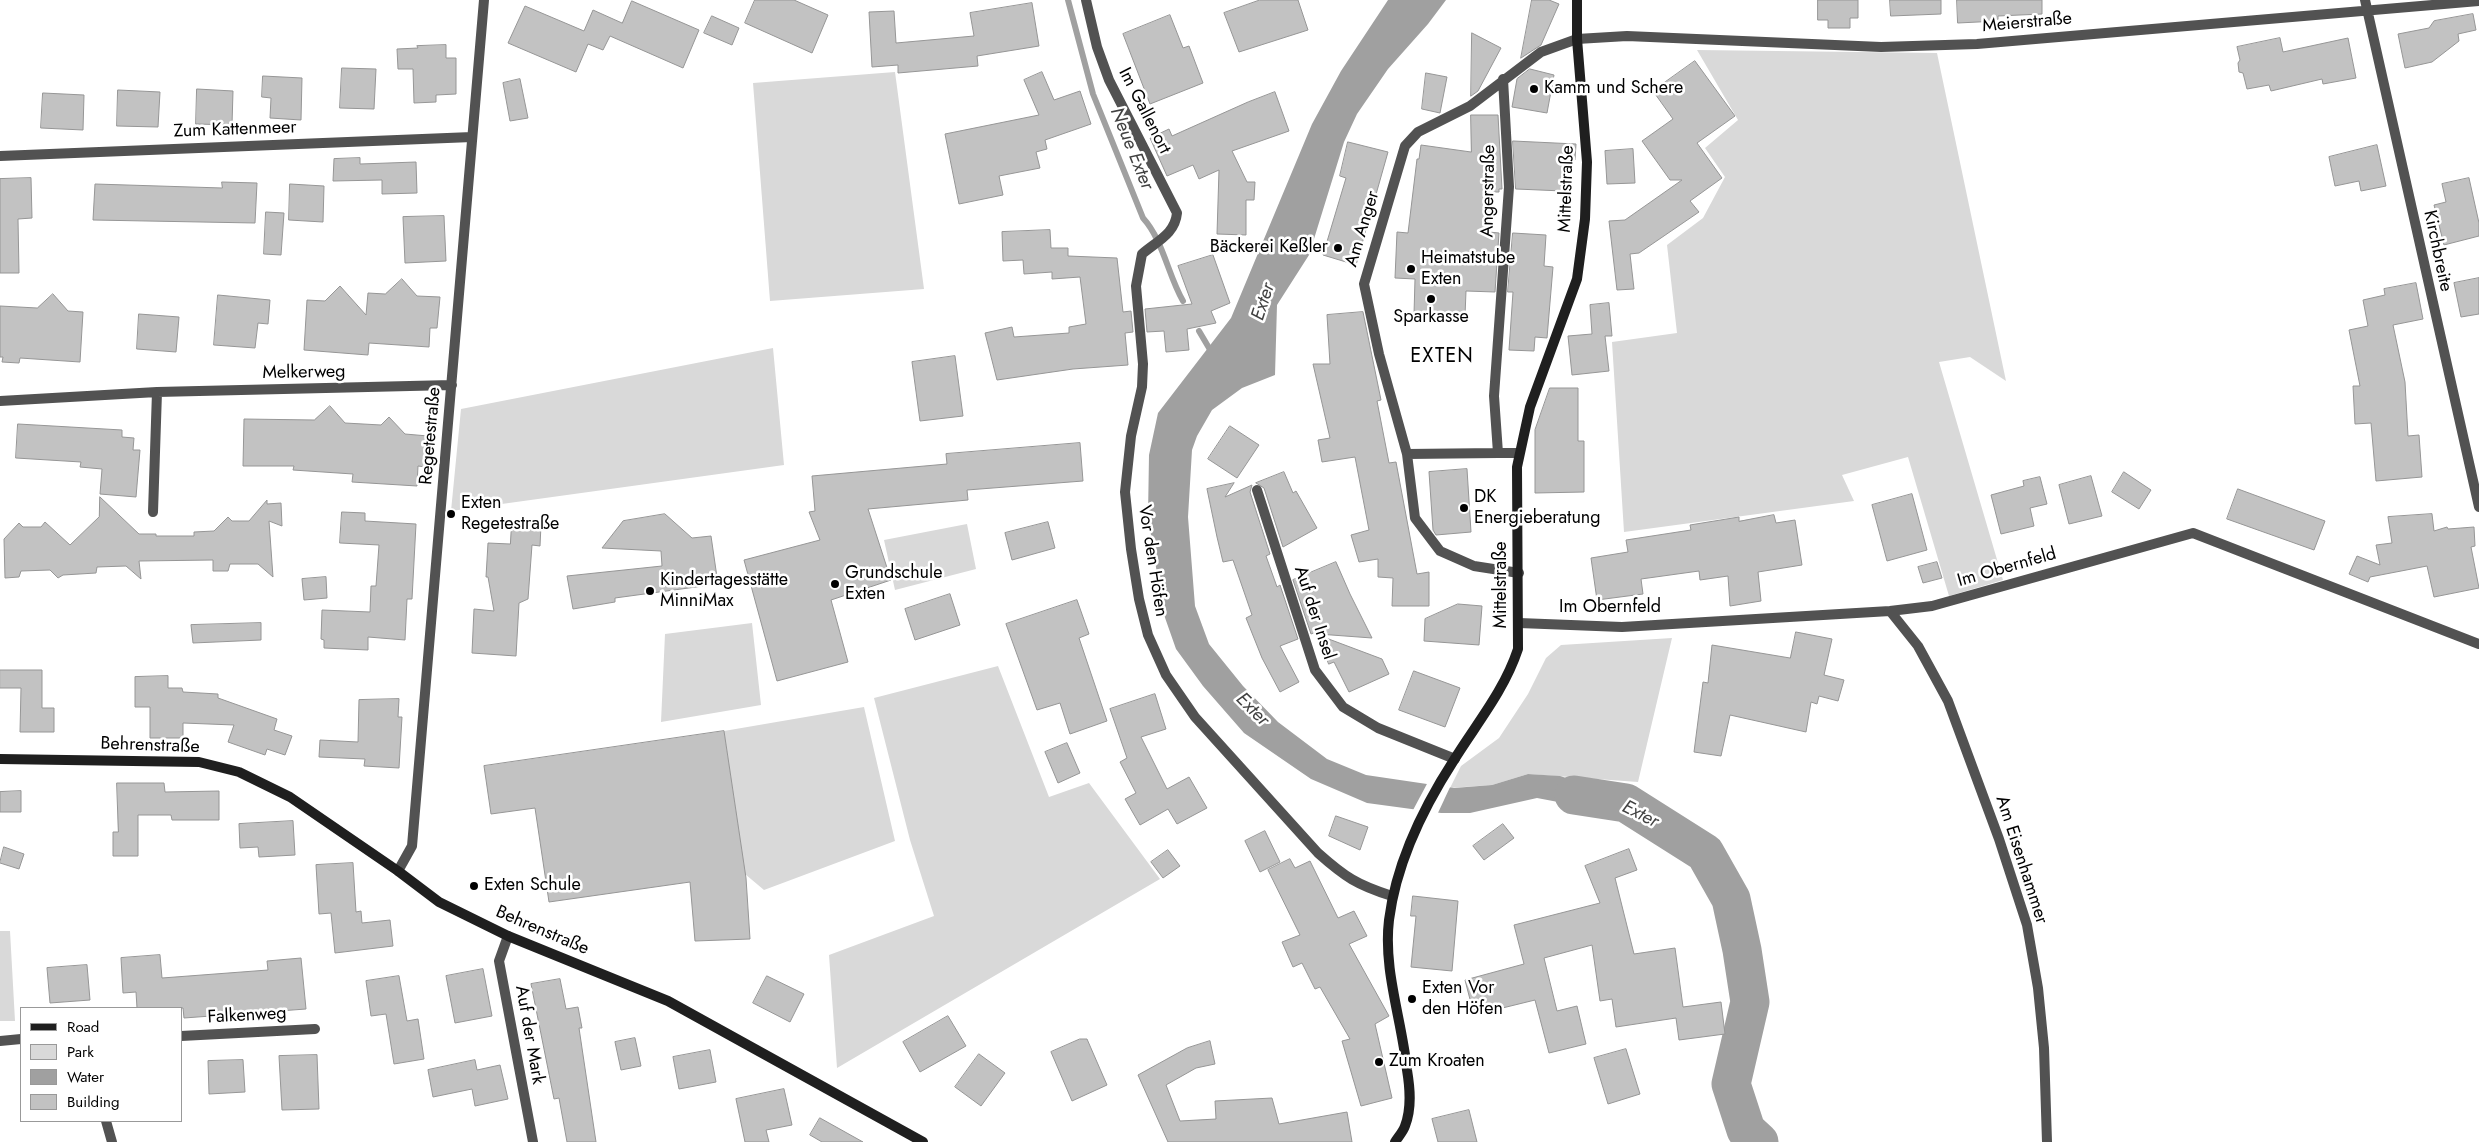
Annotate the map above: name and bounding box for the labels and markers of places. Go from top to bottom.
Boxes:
place label: Kamm und Schere [1544,78,1683,100]
marker: Kamm und Schere [1528,83,1540,95]
place label: Bäckerei Keßler [1210,237,1328,259]
marker: Bäckerei Keßler [1332,242,1344,254]
place label: Heimatstube Exten [1421,248,1515,290]
marker: Heimatstube Exten [1405,263,1417,275]
marker: Sparkasse [1425,293,1437,305]
place label: Sparkasse [1393,307,1469,329]
place label: DK Energieberatung [1474,487,1601,530]
place label: Exten Regetestraße [461,493,559,536]
marker: DK Energieberatung [1458,502,1470,514]
marker: Exten Regetestraße [445,508,457,520]
place label: Grundschule Exten [845,563,942,606]
place label: Kindertagesstätte MinniMax [660,570,788,612]
marker: Grundschule Exten [829,578,841,590]
marker: Kindertagesstätte MinniMax [644,585,656,597]
place label: Exten Schule [484,875,581,897]
marker: Exten Schule [468,880,480,892]
place label: Exten Vor den Höfen [1422,978,1503,1021]
marker: Exten Vor den Höfen [1406,993,1418,1005]
place label: Zum Kroaten [1389,1051,1485,1073]
marker: Zum Kroaten [1373,1056,1385,1068]

